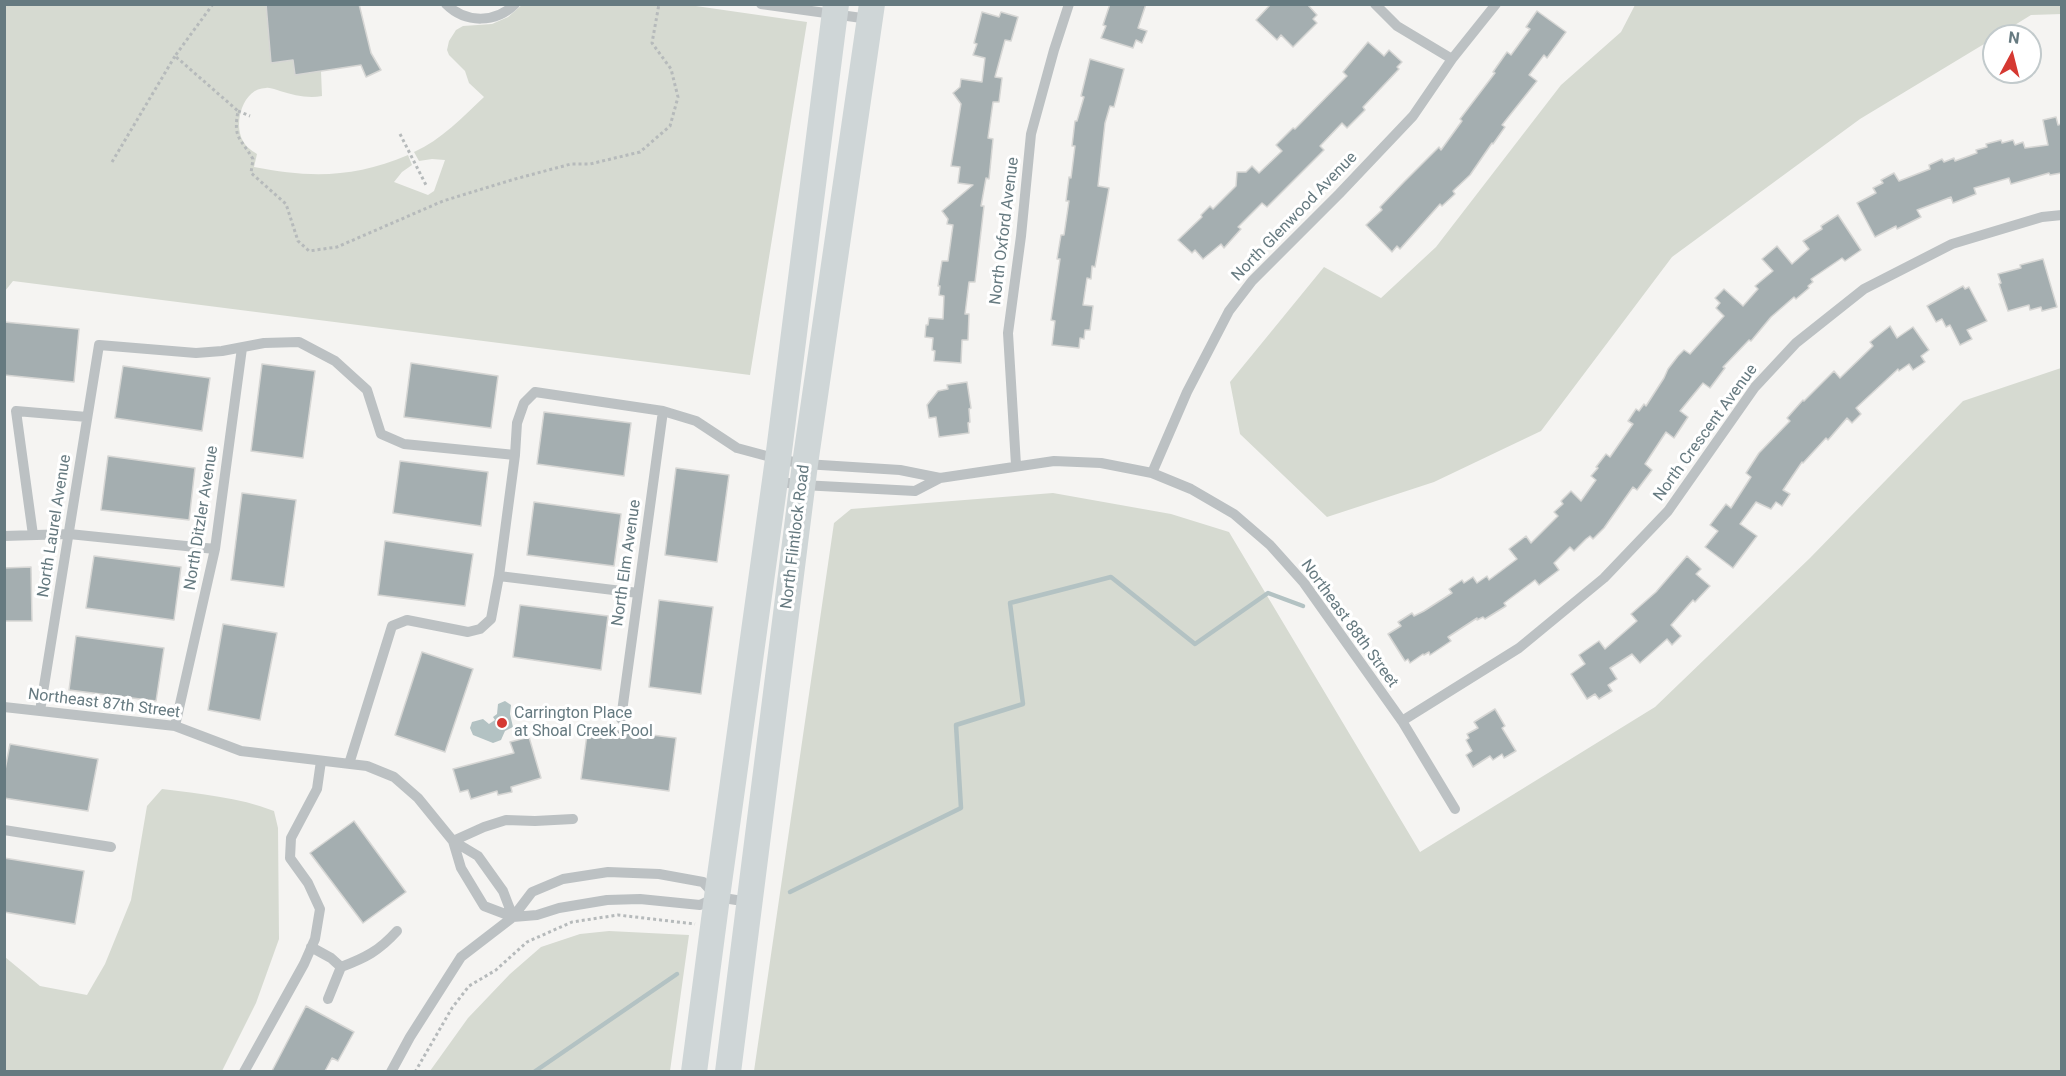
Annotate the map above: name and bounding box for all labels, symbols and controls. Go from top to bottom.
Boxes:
north arrow [1982,24,2042,84]
text: N [2007,28,2021,48]
street label: North Glenwood Avenue [1228,148,1362,286]
street label: North Oxford Avenue [986,156,1024,306]
street label: North Crescent Avenue [1650,361,1762,505]
street label: North Ditzler Avenue [181,444,223,592]
street label: North Laurel Avenue [34,453,76,599]
street label: North Flintlock Road [778,464,814,610]
street label: North Elm Avenue [609,498,645,628]
street label: Northeast 88th Street [1296,556,1402,692]
street label: Northeast 87th Street [27,685,181,723]
place label: Carrington Place at Shoal Creek Pool [514,704,653,742]
marker: Carrington Place at Shoal Creek Pool [495,716,509,730]

